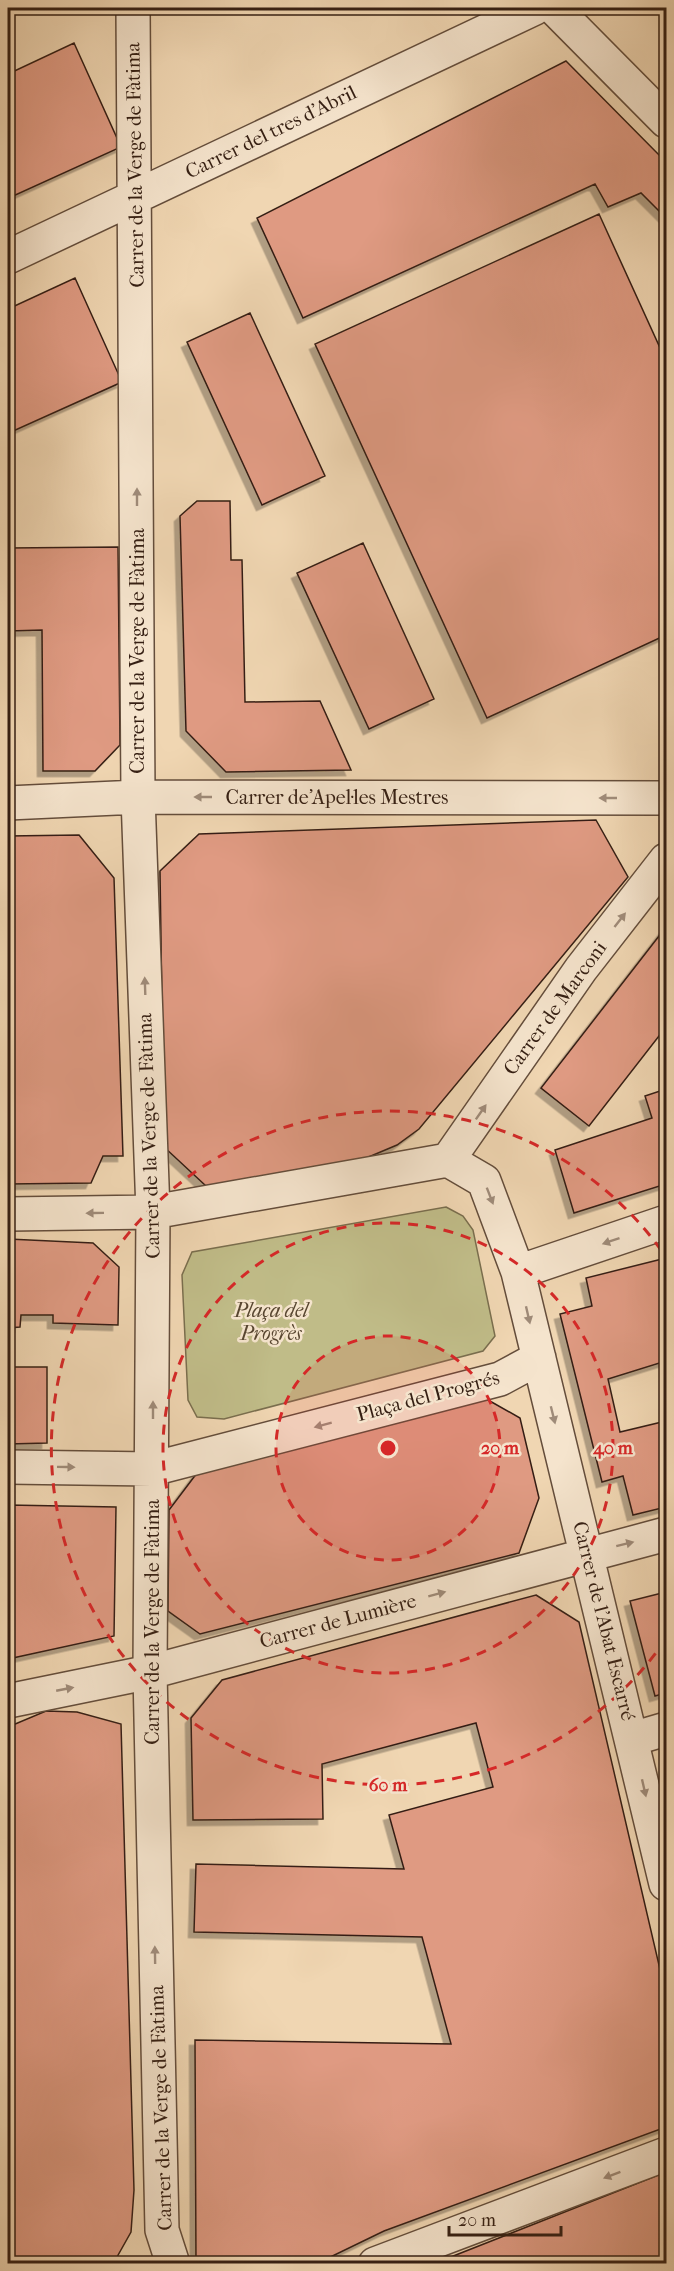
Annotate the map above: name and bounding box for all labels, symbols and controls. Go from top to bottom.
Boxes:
street label: Carrer de la Verge de Fàtima [121,41,149,288]
street label: Carrer del tres d'Abril [182,80,361,183]
one-way arrow [132,487,142,506]
street label: Carrer de la Verge de Fàtima [126,528,149,774]
street label: Carrer de'Apel·les Mestres [226,786,448,809]
one-way arrow [194,792,213,802]
one-way arrow [599,793,618,803]
one-way arrow [613,912,625,927]
street label: Carrer de Marconi [499,937,611,1079]
one-way arrow [140,976,149,995]
street label: Carrer de la Verge de Fàtima [133,1012,165,1259]
one-way arrow [475,1104,486,1120]
one-way arrow [486,1187,495,1205]
one-way arrow [85,1208,104,1218]
one-way arrow [602,1236,620,1246]
park label: Plaça del Progrès [233,1299,310,1345]
one-way arrow [524,1306,534,1324]
street label: Plaça del Progrés [354,1366,502,1426]
one-way arrow [148,1401,158,1420]
one-way arrow [549,1406,558,1424]
one-way arrow [314,1420,332,1430]
centre of rings [378,1438,398,1458]
text: 20 m [481,1438,520,1459]
text: 40 m [592,1438,634,1459]
one-way arrow [56,1463,75,1472]
street label: Carrer de la Verge de Fàtima [141,1499,164,1745]
street label: Carrer de l'Abat Escarré [568,1519,640,1723]
one-way arrow [616,1539,635,1548]
street label: Carrer de Lumière [257,1589,419,1653]
one-way arrow [428,1589,446,1598]
one-way arrow [56,1684,75,1693]
text: 60 m [369,1775,408,1796]
one-way arrow [639,1779,649,1797]
one-way arrow [150,1945,160,1964]
street label: Carrer de la Verge de Fàtima [145,1984,177,2231]
one-way arrow [603,2171,621,2180]
scale bar [449,2199,562,2237]
text: 20 m [458,2210,496,2231]

